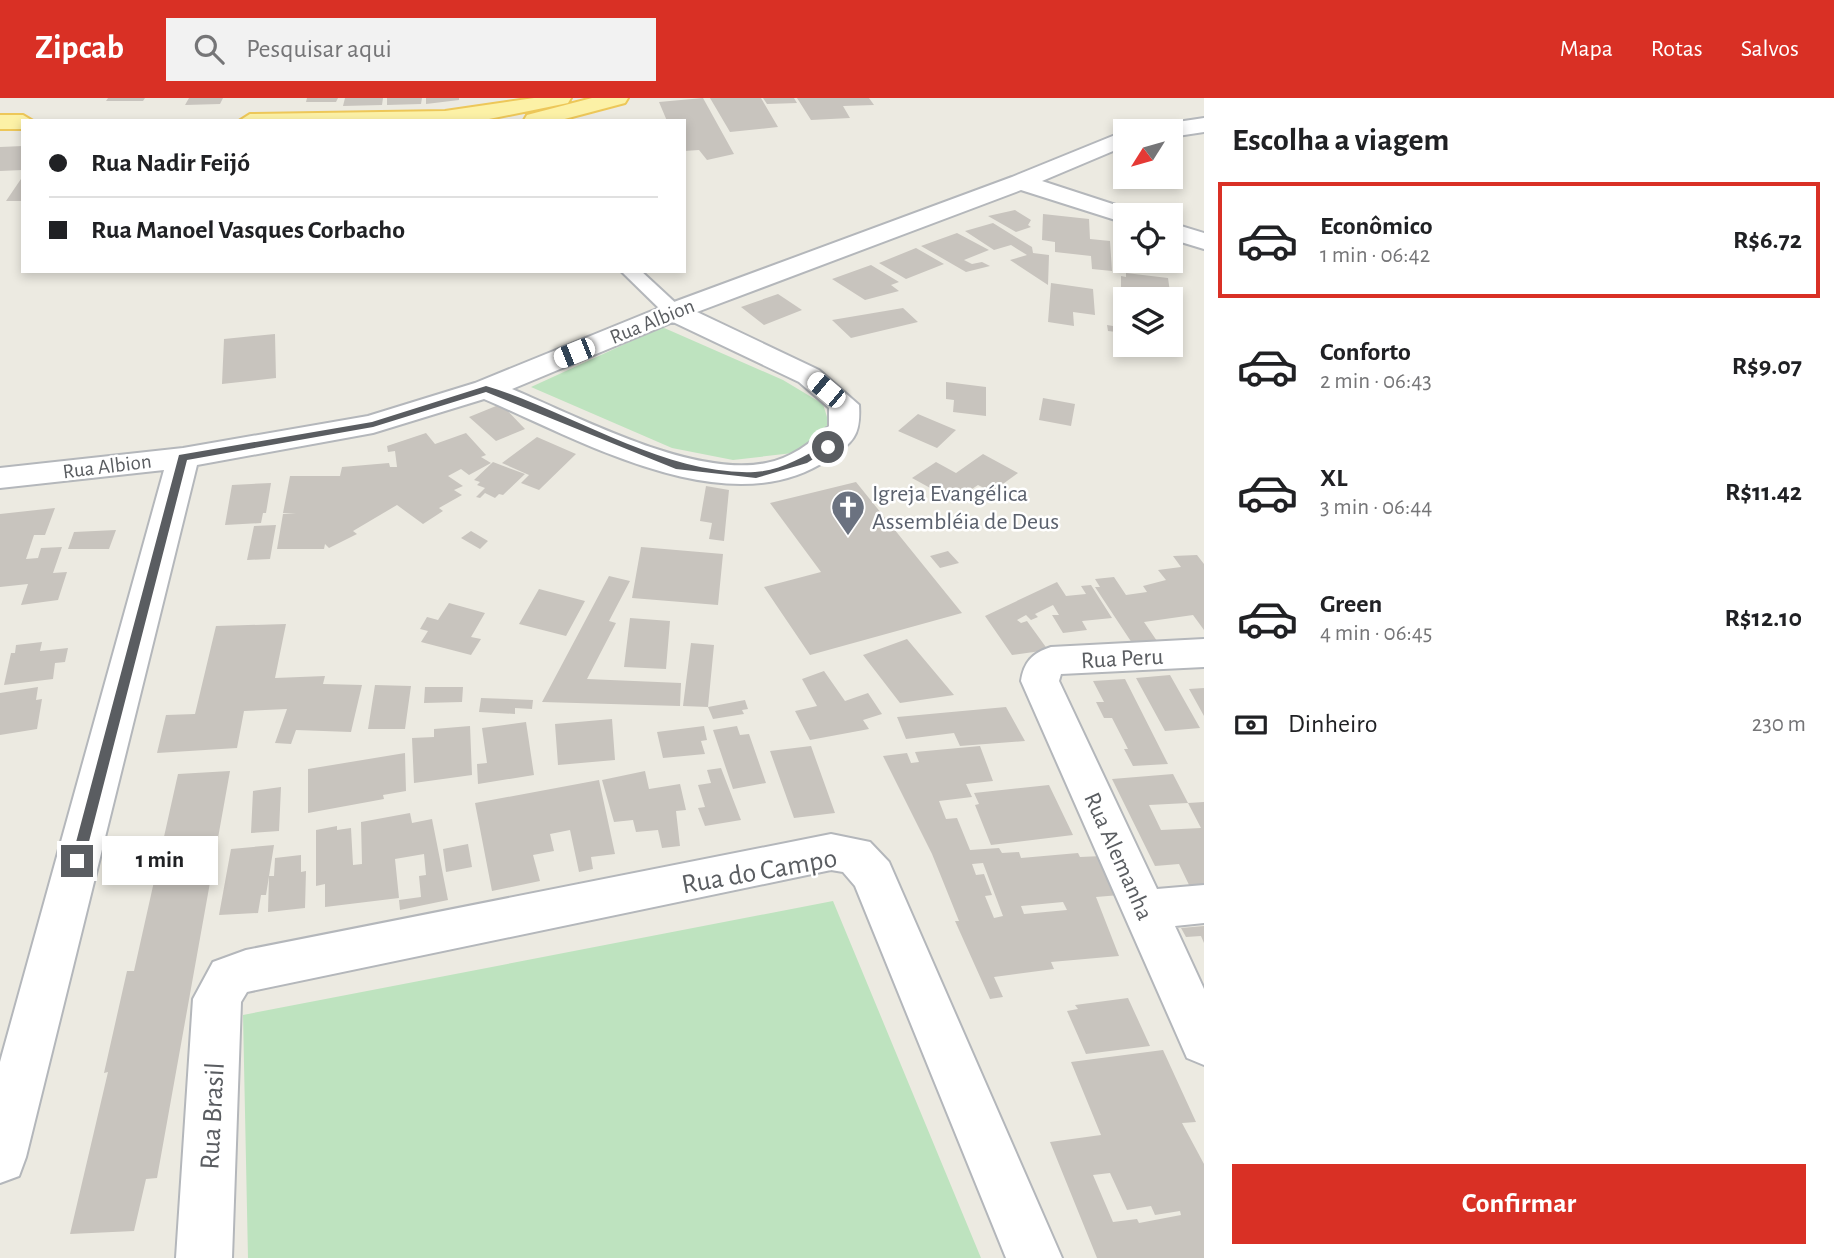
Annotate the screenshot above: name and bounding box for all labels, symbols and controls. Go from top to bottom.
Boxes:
search box [166,18,656,81]
icon: search [190,30,228,68]
text: Zipcab [35,32,124,65]
text: Pesquisar aqui [246,36,392,62]
text: Mapa [1560,37,1613,61]
text: Rotas [1651,37,1703,61]
text: Salvos [1741,37,1799,61]
north arrow [1113,119,1183,189]
map controls [1113,119,1183,357]
text: Escolha a viagem [1232,124,1449,156]
text: Rua Nadir Feijó [91,150,250,176]
button: locate [1113,203,1183,273]
icon: car [1236,209,1299,272]
text: Econômico [1320,213,1433,239]
text: Rua Manoel Vasques Corbacho [91,217,405,243]
text: R$6.72 [1733,227,1802,253]
text: 1 min · 06:42 [1320,244,1430,267]
button: layers [1113,287,1183,357]
street label: Rua Albion [607,295,697,348]
car [551,335,598,371]
icon: car [1236,335,1299,398]
text: Conforto [1320,339,1411,365]
text: R$9.07 [1732,353,1802,379]
car [804,368,849,412]
text: 2 min · 06:43 [1320,370,1432,393]
route start [812,431,844,463]
street label: Rua Albion [61,451,153,482]
icon: car [1236,461,1299,524]
text: XL [1320,465,1347,491]
text: R$11.42 [1725,479,1802,505]
place label: Igreja Evangélica Assembléia de Deus [872,482,1059,534]
church icon: Igreja Evangélica Assembléia de Deus [829,488,867,537]
text: 3 min · 06:44 [1320,496,1432,519]
icon: car [1236,587,1299,650]
text: Green [1320,591,1382,617]
text: R$12.10 [1724,605,1802,631]
text: 4 min · 06:45 [1320,622,1432,645]
street label: Rua Peru [1080,645,1164,673]
icon: cash [1232,706,1270,744]
text: Dinheiro [1288,711,1377,737]
text: 230 m [1752,713,1806,736]
street label: Rua Alemanha [1079,789,1157,924]
callout: 1 min [102,836,217,886]
route end [61,845,93,877]
street label: Rua do Campo [679,845,839,899]
text: 1 min [136,849,184,872]
street label: Rua Brasil [196,1062,230,1170]
button: Confirmar [1232,1164,1806,1244]

